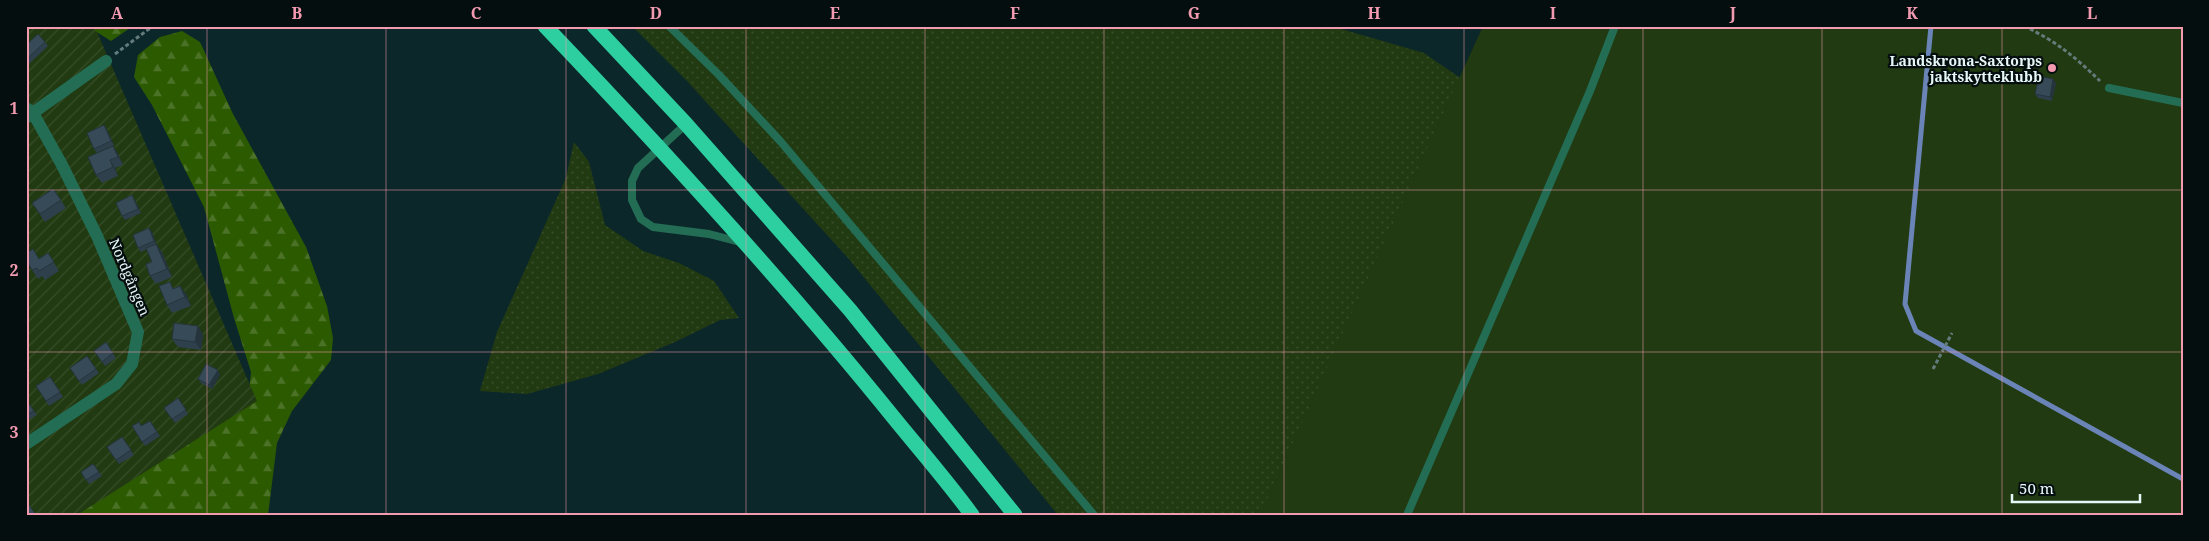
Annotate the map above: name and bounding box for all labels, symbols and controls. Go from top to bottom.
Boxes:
text: A [111,2,124,24]
text: B [292,2,303,24]
text: C [471,2,482,24]
text: D [650,2,662,24]
text: E [830,2,840,24]
text: F [1010,2,1020,24]
text: G [1188,2,1200,24]
text: H [1367,2,1381,24]
text: I [1550,2,1556,24]
text: J [1729,2,1737,24]
text: K [1906,2,1918,24]
text: L [2087,2,2097,24]
place label: Landskrona-Saxtorps jaktskytteklubb [1889,51,2042,86]
marker: Landskrona-Saxtorps jaktskytteklubb [2046,62,2058,74]
text: 1 [9,97,19,119]
street label: Nordgången [105,235,155,319]
text: 2 [9,259,19,281]
text: 3 [9,421,19,443]
scale bar [2012,471,2139,503]
text: 50 m [2019,478,2054,498]

